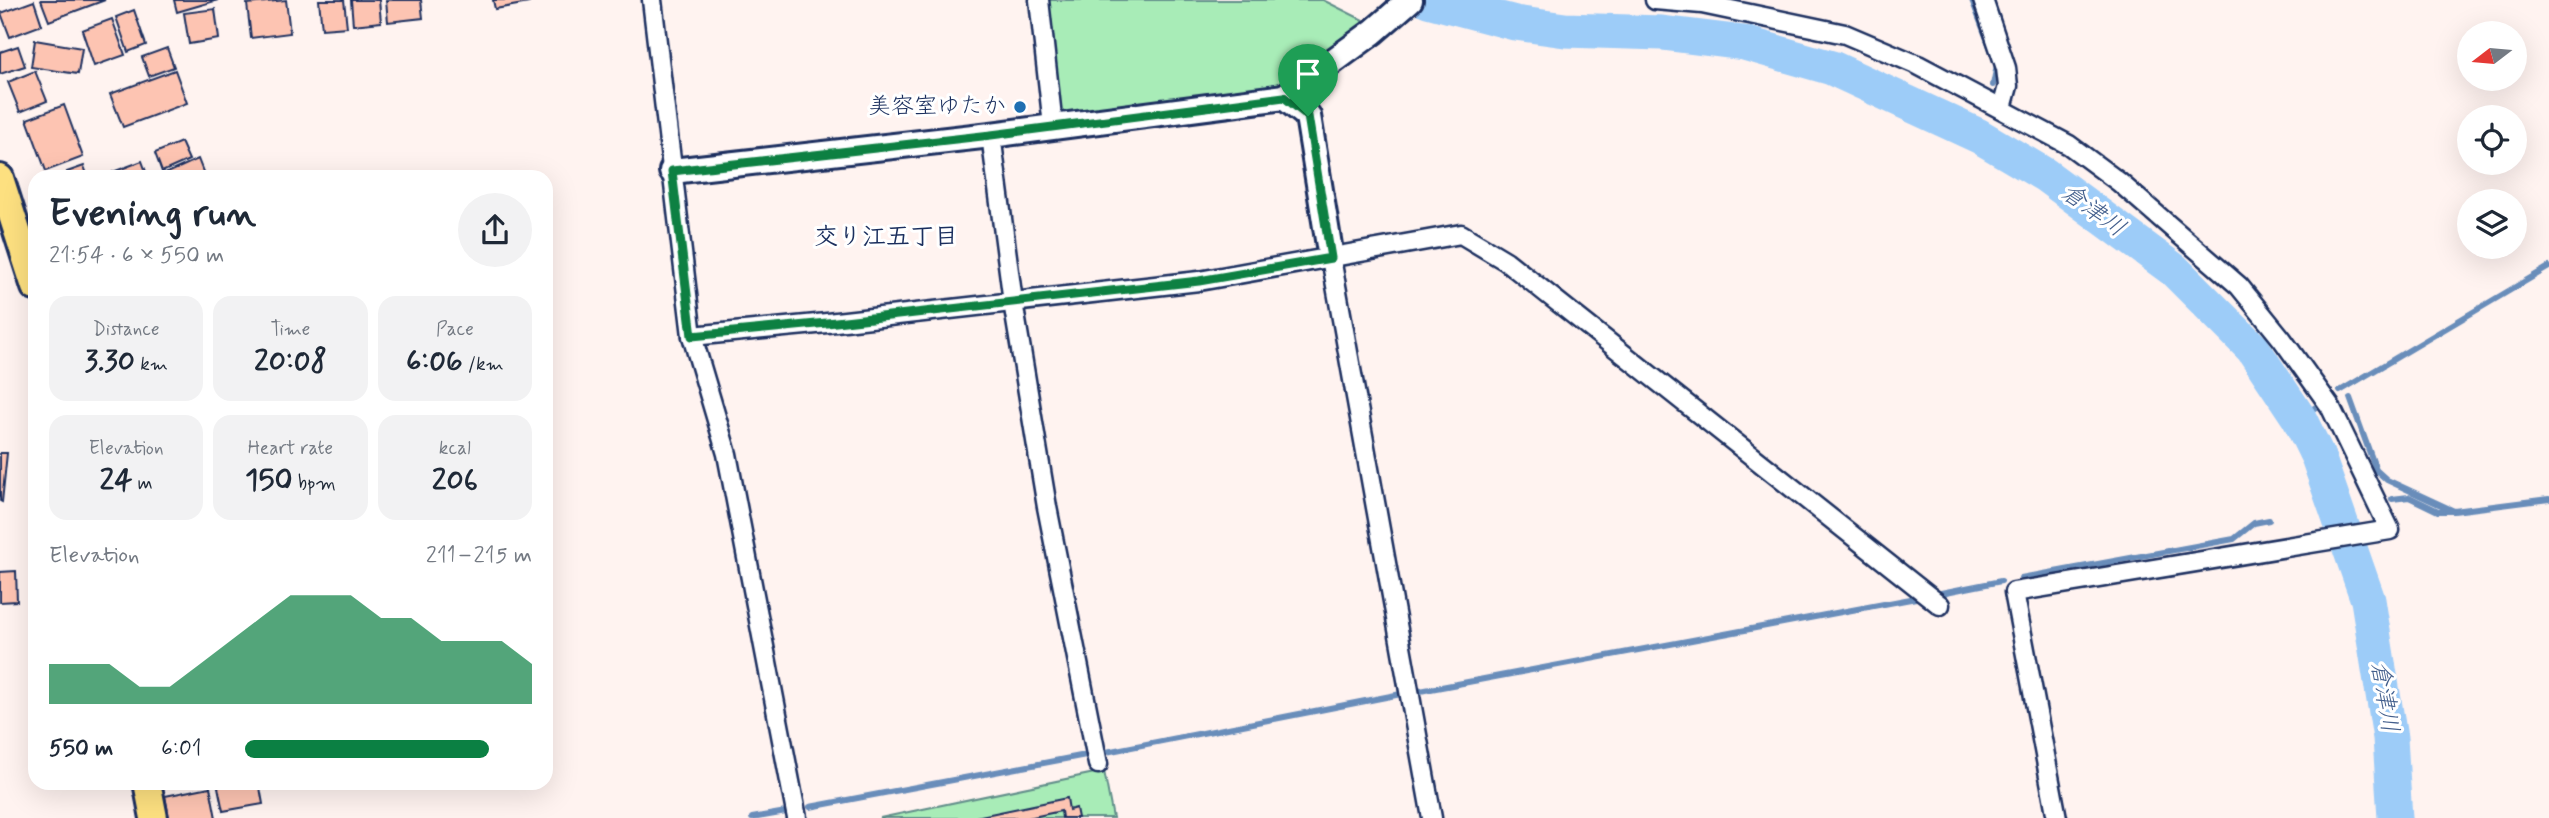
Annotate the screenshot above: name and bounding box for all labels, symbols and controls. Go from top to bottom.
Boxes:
north arrow [2457,21,2527,91]
map controls [2457,21,2527,259]
pin [1278,44,1338,116]
icon: arrive [1289,55,1327,93]
place label: 美容室ゆたか [868,92,1006,122]
marker: 美容室ゆたか [1012,99,1028,115]
button: locate [2457,105,2527,175]
water label: 倉津川 [2055,177,2131,245]
button: layers [2457,189,2527,259]
text: Evening run [49,190,256,239]
button: share [458,193,532,267]
district label: 交り江五丁目 [814,222,958,253]
text: 21:54 · 6 × 550 m [49,241,224,271]
text: Distance [93,317,160,342]
text: Time [271,317,310,342]
text: Pace [436,317,474,342]
text: 3.30 [84,342,135,381]
text: 20:08 [254,342,327,381]
text: 6:06 [406,342,463,381]
text: km [135,352,168,377]
text: /km [463,352,504,377]
text: Elevation [89,436,164,461]
text: Heart rate [248,436,333,461]
text: kcal [439,436,471,461]
text: 24 [100,461,132,500]
text: 150 [245,461,293,500]
text: 206 [432,461,478,500]
text: m [132,471,153,496]
text: bpm [293,471,336,496]
text: Elevation [49,541,140,571]
text: 211–215 m [426,541,532,571]
water label: 倉津川 [2363,659,2405,735]
text: 550 m [49,734,113,764]
text: 6:01 [161,734,202,764]

